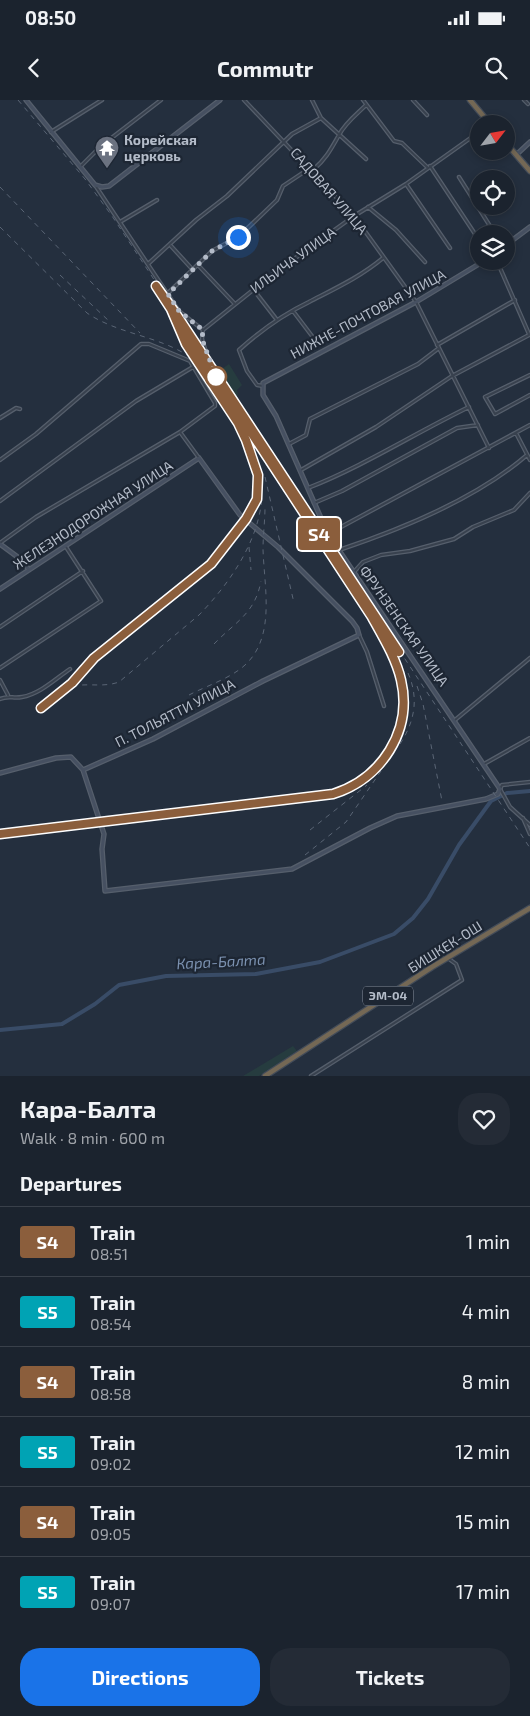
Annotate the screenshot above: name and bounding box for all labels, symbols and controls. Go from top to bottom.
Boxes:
text: 08:50 [25,6,76,29]
icon: back [20,54,48,82]
icon: search [482,54,510,82]
text: Commutr [217,55,313,81]
north arrow [470,115,515,160]
map controls [470,115,515,270]
place label: Корейская церковь [124,131,197,164]
temple icon: Корейская церковь [94,135,120,169]
street label: САДОВАЯ УЛИЦА [287,144,372,238]
button: locate [470,170,515,215]
street label: ИЛЬИЧА УЛИЦА [247,223,339,296]
your location [226,225,251,250]
button: layers [470,225,515,270]
street label: НИЖНЕ-ПОЧТОВАЯ УЛИЦА [287,265,449,362]
unlabelled marker [205,366,227,388]
street label: ЖЕЛЕЗНОДОРОЖНАЯ УЛИЦА [10,456,176,573]
line badge: S4 [296,518,342,550]
text: S4 [308,523,330,545]
street label: ФРУНЗЕНСКАЯ УЛИЦА [356,562,453,689]
street label: П. ТОЛЬЯТТИ УЛИЦА [112,675,238,750]
street label: БИШКЕК-ОШ [405,917,485,976]
water label: Кара-Балта [176,950,266,972]
road number: ЭМ-04 [363,986,413,1006]
button: heart [458,1093,510,1145]
text: Кара-Балта [20,1094,156,1123]
text: Walk · 8 min · 600 m [20,1128,165,1147]
text: Departures [20,1172,122,1195]
text: Train [90,1221,136,1244]
text: 1 min [466,1230,510,1253]
text: S4 [36,1231,59,1253]
text: 08:51 [90,1244,128,1263]
text: Train [90,1291,136,1314]
text: 4 min [462,1300,510,1323]
text: S5 [37,1301,58,1323]
text: 08:54 [90,1314,132,1333]
text: Train [90,1361,136,1384]
text: 8 min [462,1370,510,1393]
text: S4 [36,1371,59,1393]
text: 08:58 [90,1384,131,1403]
text: Train [90,1431,136,1454]
text: 12 min [455,1440,510,1463]
text: S5 [37,1441,58,1463]
text: 09:02 [90,1454,131,1473]
text: Train [90,1501,136,1524]
text: 15 min [456,1510,510,1533]
text: S4 [36,1511,59,1533]
text: 09:05 [90,1524,131,1543]
text: Train [90,1571,136,1594]
text: 17 min [456,1580,510,1603]
text: S5 [37,1581,58,1603]
text: 09:07 [90,1594,130,1613]
button: Directions [20,1648,260,1706]
button: Tickets [270,1648,510,1706]

